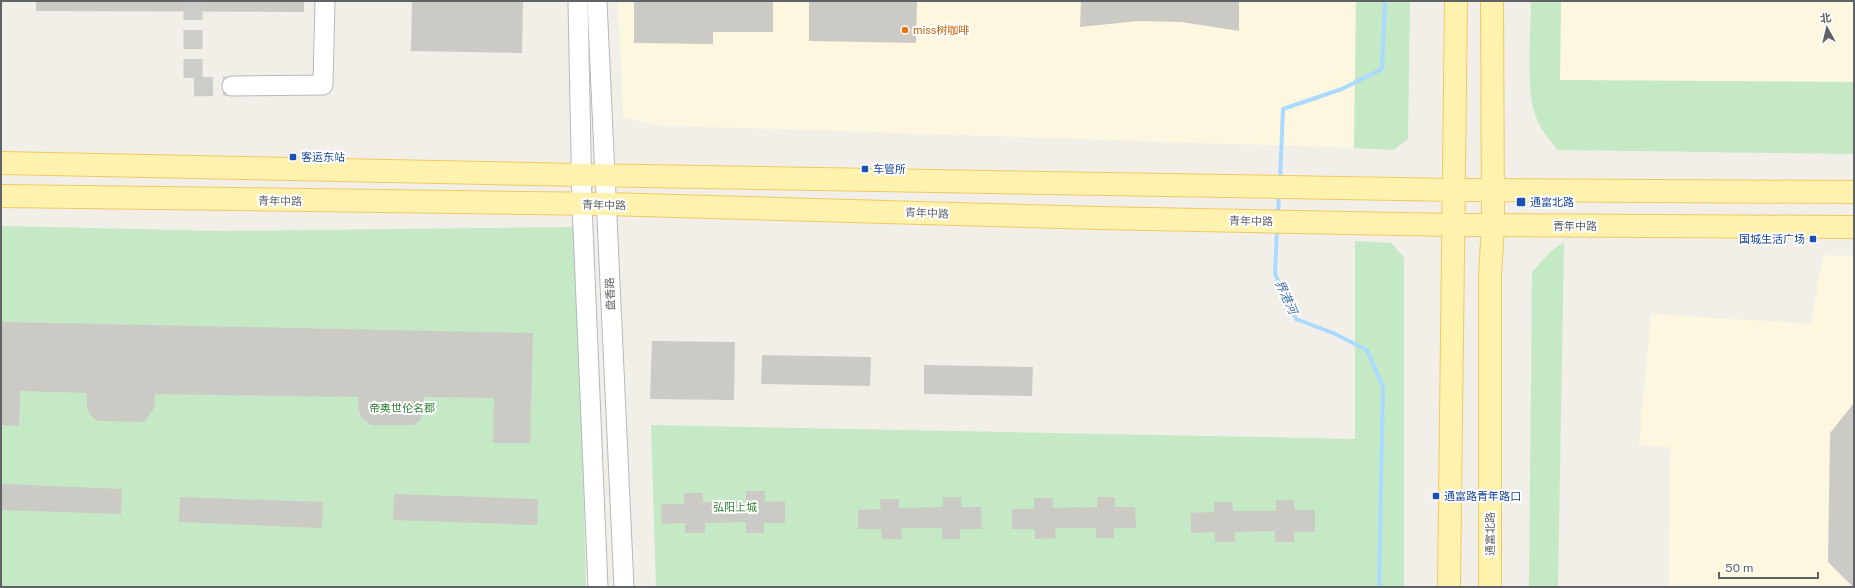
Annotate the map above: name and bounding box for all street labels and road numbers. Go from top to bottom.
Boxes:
street label: 青年中路 [258,195,302,207]
street label: 青年中路 [582,199,626,211]
street label: 青年中路 [905,206,949,220]
street label: 青年中路 [1229,215,1273,227]
street label: 青年中路 [1553,220,1597,232]
street label: 盘香路 [603,277,617,311]
street label: 通富北路 [1484,512,1496,556]

